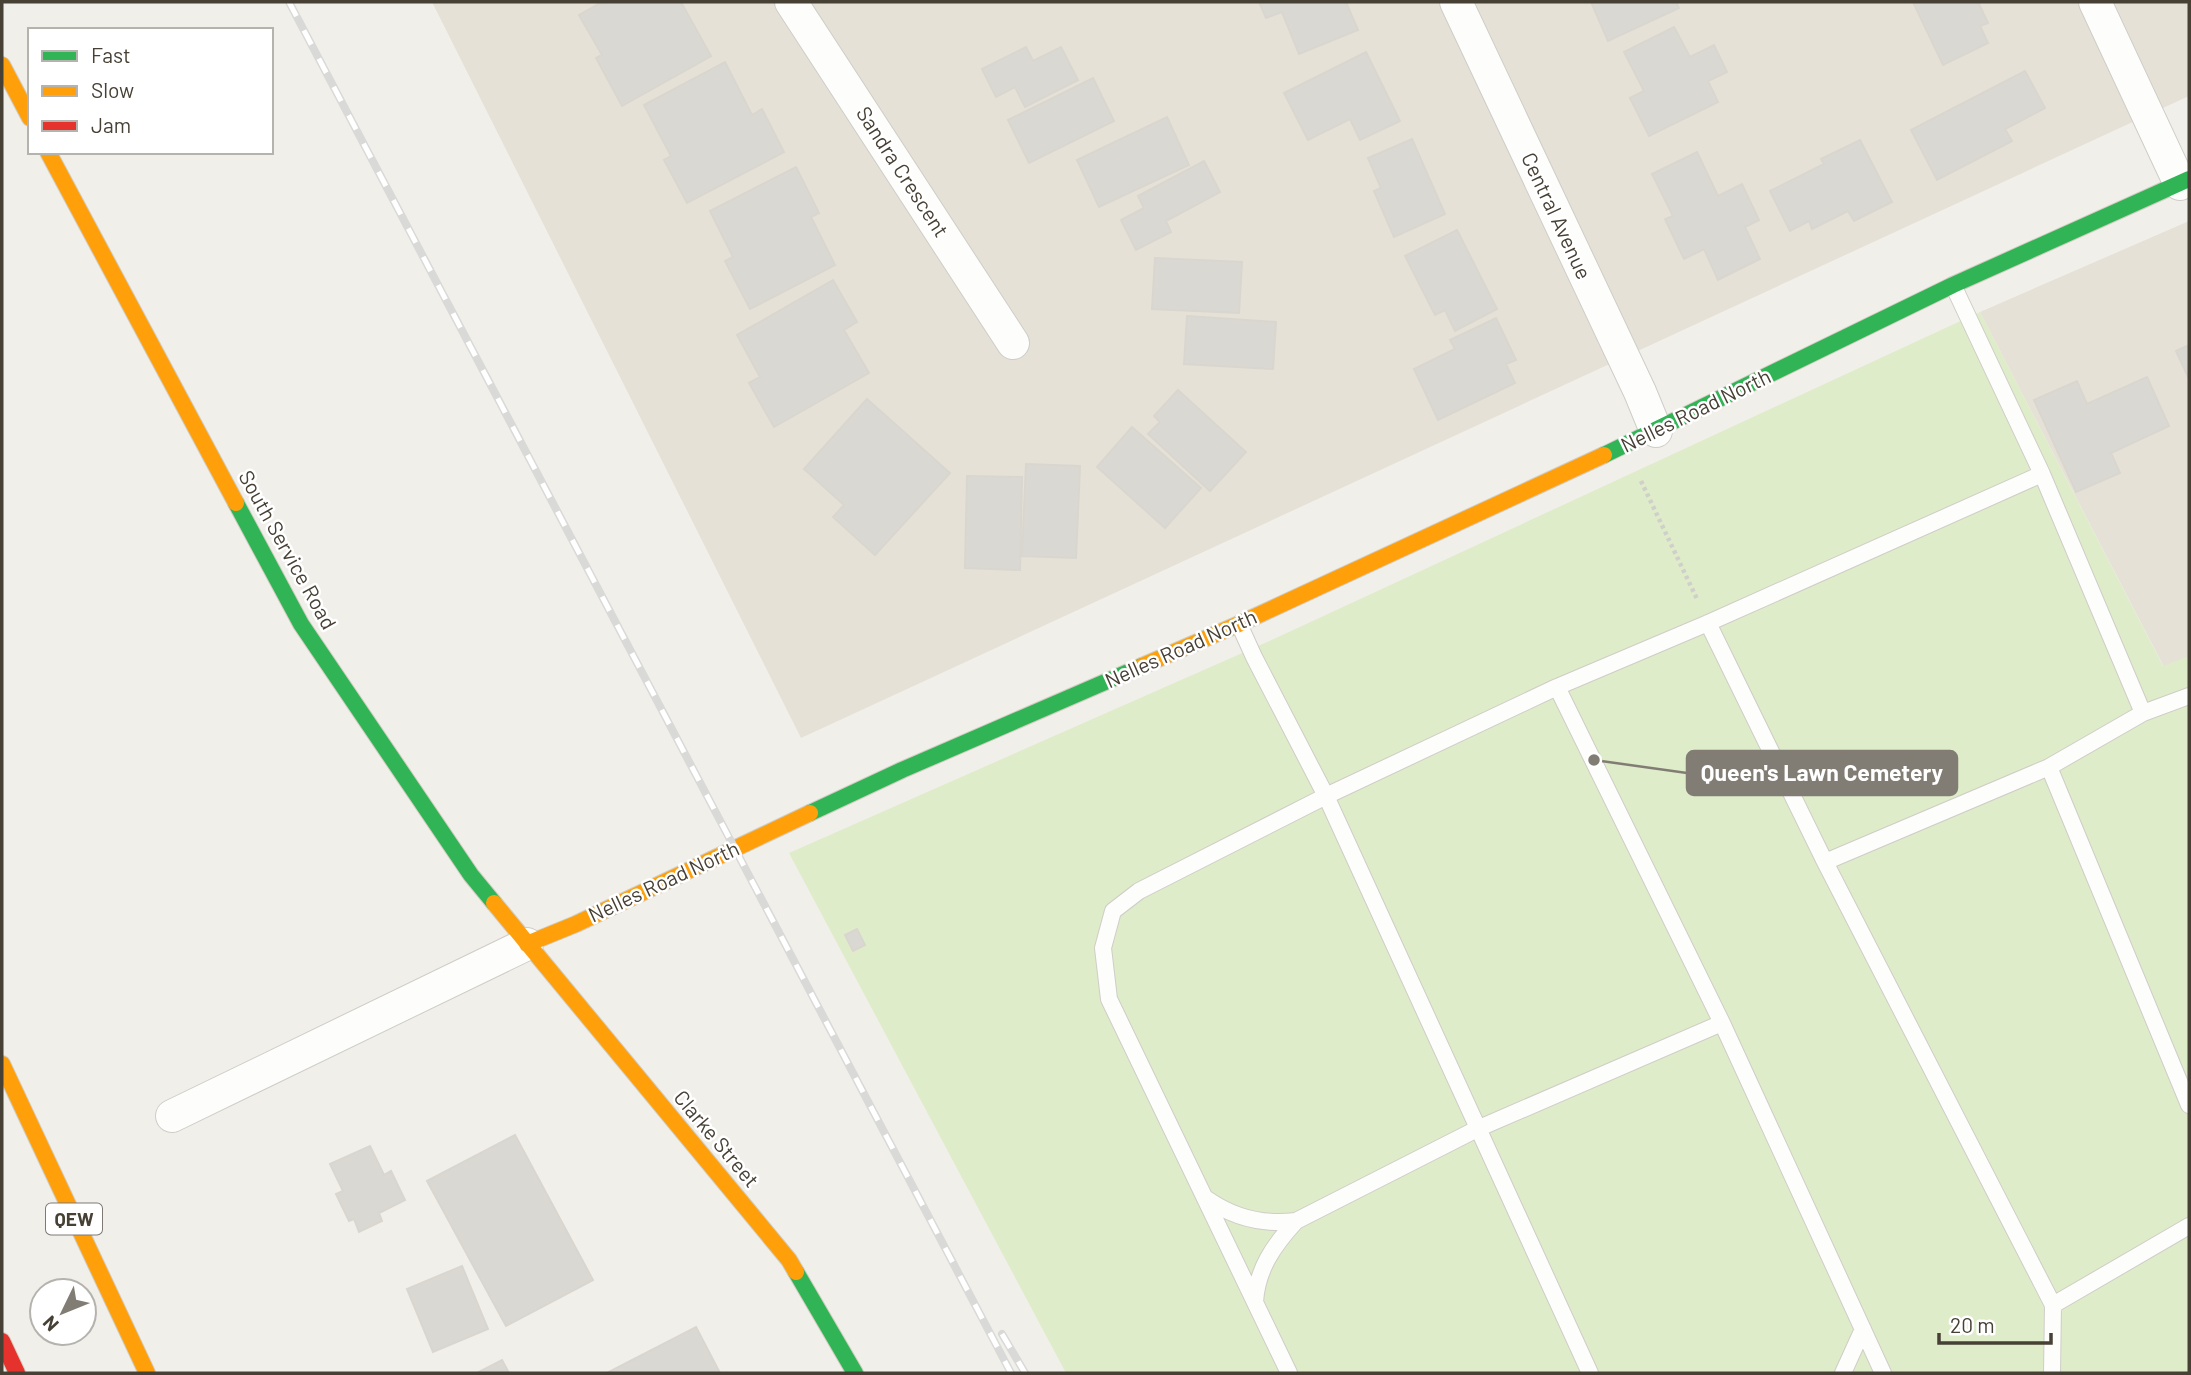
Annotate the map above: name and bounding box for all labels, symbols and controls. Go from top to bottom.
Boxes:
legend [28,28,273,154]
text: Fast [91,42,131,67]
text: Slow [91,77,134,102]
street label: Sandra Crescent [852,101,955,241]
text: Jam [91,112,131,137]
street label: Central Avenue [1517,148,1598,283]
street label: Nelles Road North [1616,363,1774,457]
street label: South Service Road [234,465,342,633]
street label: Nelles Road North [1101,603,1260,692]
callout: Queen's Lawn Cemetery [1687,751,1957,795]
text: Queen's Lawn Cemetery [1701,758,1944,786]
street label: Nelles Road North [584,835,743,927]
street label: Clarke Street [669,1084,765,1192]
road number: QEW [46,1204,102,1234]
north arrow [28,1277,98,1347]
scale bar [1939,1302,2051,1346]
text: N [37,1311,63,1336]
text: 20 m [1950,1312,1995,1337]

